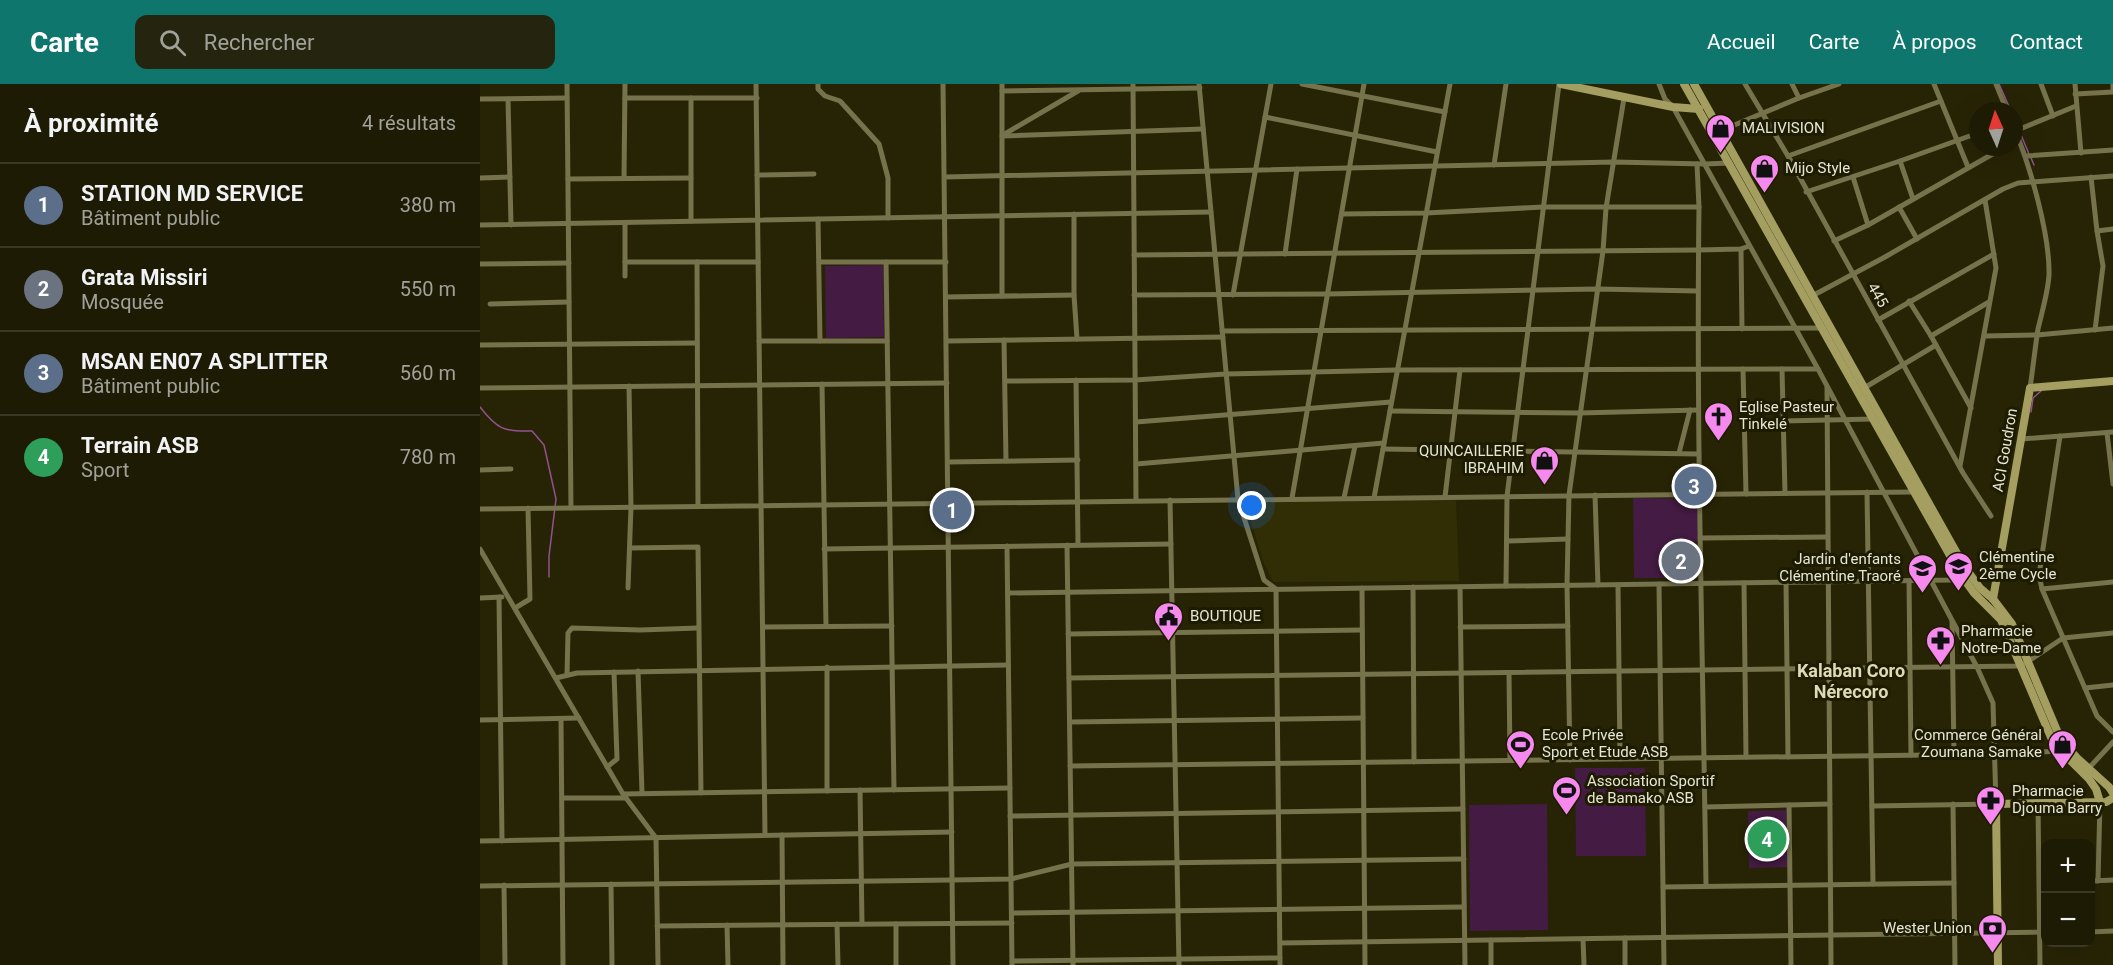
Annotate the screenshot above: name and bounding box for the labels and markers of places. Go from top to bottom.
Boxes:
shop icon: MALIVISION [1705,112,1737,154]
place label: MALIVISION [1742,119,1825,137]
shop icon: Mijo Style [1748,152,1780,194]
place label: Mijo Style [1785,159,1850,177]
place label: Eglise Pasteur Tinkelé [1739,398,1834,433]
church icon: Eglise Pasteur Tinkelé [1702,400,1734,442]
place label: QUINCAILLERIE IBRAHIM [1419,442,1524,477]
shop icon: QUINCAILLERIE IBRAHIM [1529,444,1561,486]
pin: 3 [1674,464,1714,508]
pin: 1 [932,488,972,532]
pin: 2 [1662,538,1700,584]
place label: Clémentine 2ème Cycle [1979,548,2056,583]
place label: Jardin d'enfants Clémentine Traoré [1779,550,1901,585]
school or university icon: Clémentine 2ème Cycle [1942,550,1974,592]
school or university icon: Jardin d'enfants Clémentine Traoré [1906,552,1938,594]
public building icon: BOUTIQUE [1153,600,1185,642]
place label: BOUTIQUE [1190,607,1261,625]
place label: Pharmacie Notre-Dame [1961,622,2041,657]
pharmacy icon: Pharmacie Notre-Dame [1924,624,1956,666]
place label: Ecole Privée Sport et Etude ASB [1542,726,1668,761]
place label: Commerce Général Zoumana Samake [1914,726,2042,761]
sports icon: Ecole Privée Sport et Etude ASB [1505,728,1537,770]
shop icon: Commerce Général Zoumana Samake [2047,728,2079,770]
place label: Association Sportif de Bamako ASB [1587,772,1715,807]
sports icon: Association Sportif de Bamako ASB [1550,774,1582,816]
place label: Pharmacie Djouma Barry [2012,782,2102,817]
pharmacy icon: Pharmacie Djouma Barry [1975,784,2007,826]
pin: 4 [1748,816,1786,861]
bank icon: Wester Union [1977,912,2009,954]
place label: Wester Union [1883,919,1972,937]

